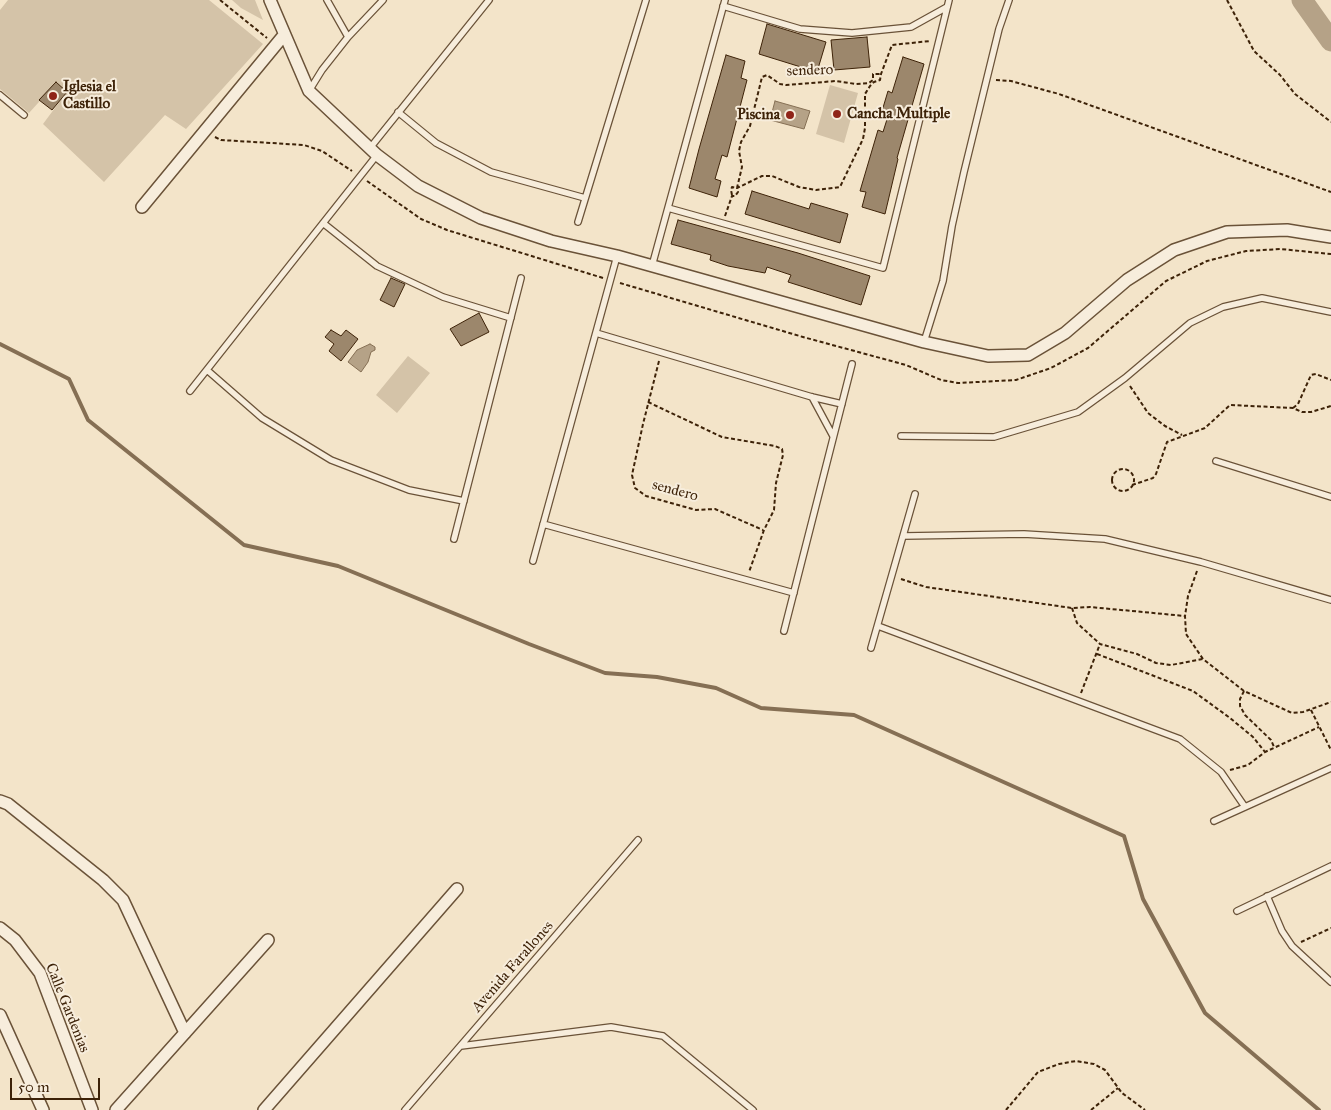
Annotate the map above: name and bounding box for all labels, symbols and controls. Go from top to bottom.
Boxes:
street label: sendero [786,61,834,81]
place label: Iglesia el Castillo [63,78,116,113]
marker: Iglesia el Castillo [47,90,59,102]
place label: Cancha Multiple [847,105,950,123]
place label: Piscina [737,106,780,124]
marker: Cancha Multiple [831,108,843,120]
marker: Piscina [784,109,796,121]
street label: sendero [650,476,700,506]
street label: Avenida Farallones [468,918,558,1016]
street label: Calle Gardenias [41,961,93,1055]
scale bar [12,1068,102,1100]
text: 50 m [18,1078,50,1096]

